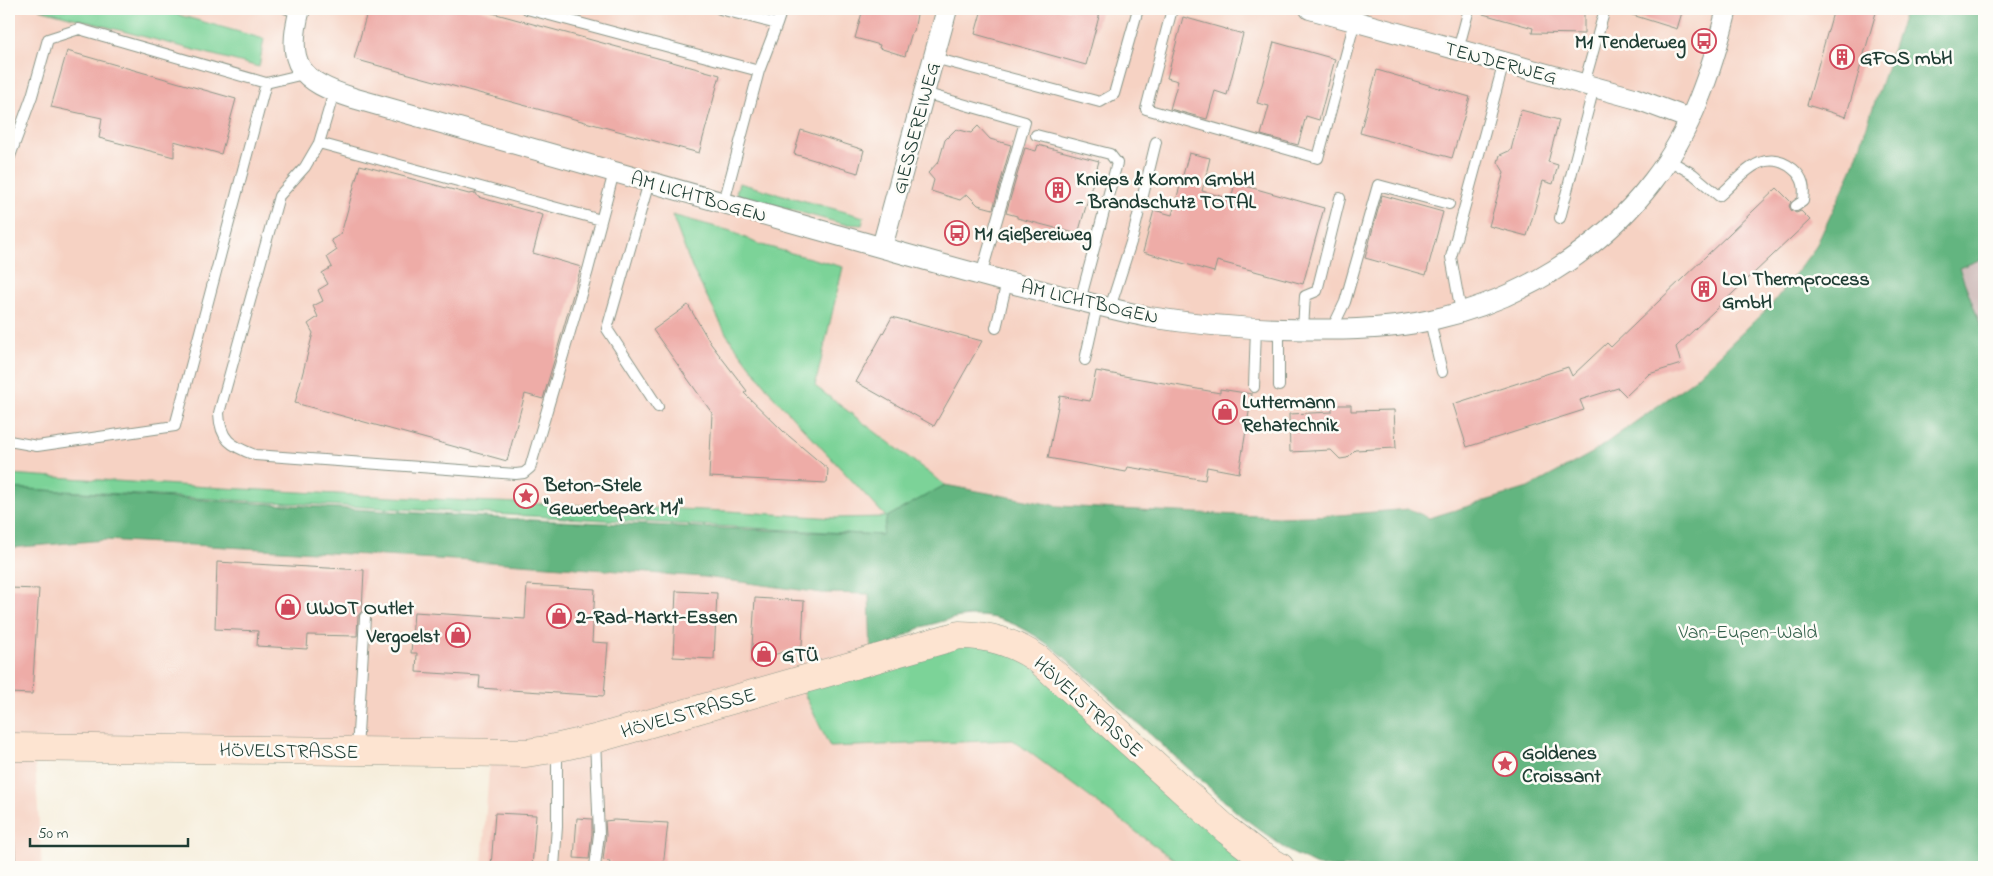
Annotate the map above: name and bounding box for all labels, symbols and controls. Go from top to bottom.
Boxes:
bus stop icon: M1 Tenderweg [1691,28,1717,54]
place label: M1 Tenderweg [1575,29,1686,59]
street label: TENDERWEG [1441,36,1560,93]
building icon: GFOS mbH [1829,44,1855,70]
place label: GFOS mbH [1860,45,1953,74]
street label: GIESSEREIWEG [886,60,949,198]
street label: AM LICHTBOGEN [627,165,770,232]
place label: Knieps & Komm GmbH - Brandschutz TOTAL [1075,166,1256,218]
building icon: Knieps & Komm GmbH - Brandschutz TOTAL [1045,177,1071,203]
bus stop icon: M1 Gießereiweg [944,220,970,246]
place label: M1 Gießereiweg [974,221,1092,251]
place label: LOI Thermprocess GmbH [1722,266,1870,318]
street label: AM LICHTBOGEN [1018,274,1161,333]
building icon: LOI Thermprocess GmbH [1691,276,1717,302]
place label: Luttermann Rehatechnik [1242,389,1340,441]
shop icon: Luttermann Rehatechnik [1212,399,1238,425]
place label: Beton-Stele "Gewerbepark M1" [543,472,683,524]
place icon: Beton-Stele "Gewerbepark M1" [513,483,539,509]
shop icon: UWOT Outlet [275,594,301,620]
place label: UWOT Outlet [306,595,414,624]
shop icon: 2-Rad-Markt-Essen [546,603,572,629]
place label: 2-Rad-Markt-Essen [575,604,738,633]
park label: Van-Eupen-Wald [1677,619,1818,648]
shop icon: Vergoelst [445,622,471,648]
place label: Vergoelst [366,623,440,653]
shop icon: GTÜ [751,641,777,667]
place label: GTÜ [782,642,819,671]
street label: HÖVELSTRASSE [1026,651,1149,765]
street label: HÖVELSTRASSE [618,681,760,748]
street label: HÖVELSTRASSE [219,737,359,768]
place label: Goldenes Croissant [1522,740,1601,792]
place icon: Goldenes Croissant [1492,751,1518,777]
scale bar [30,816,188,848]
text: 50 m [38,823,69,845]

